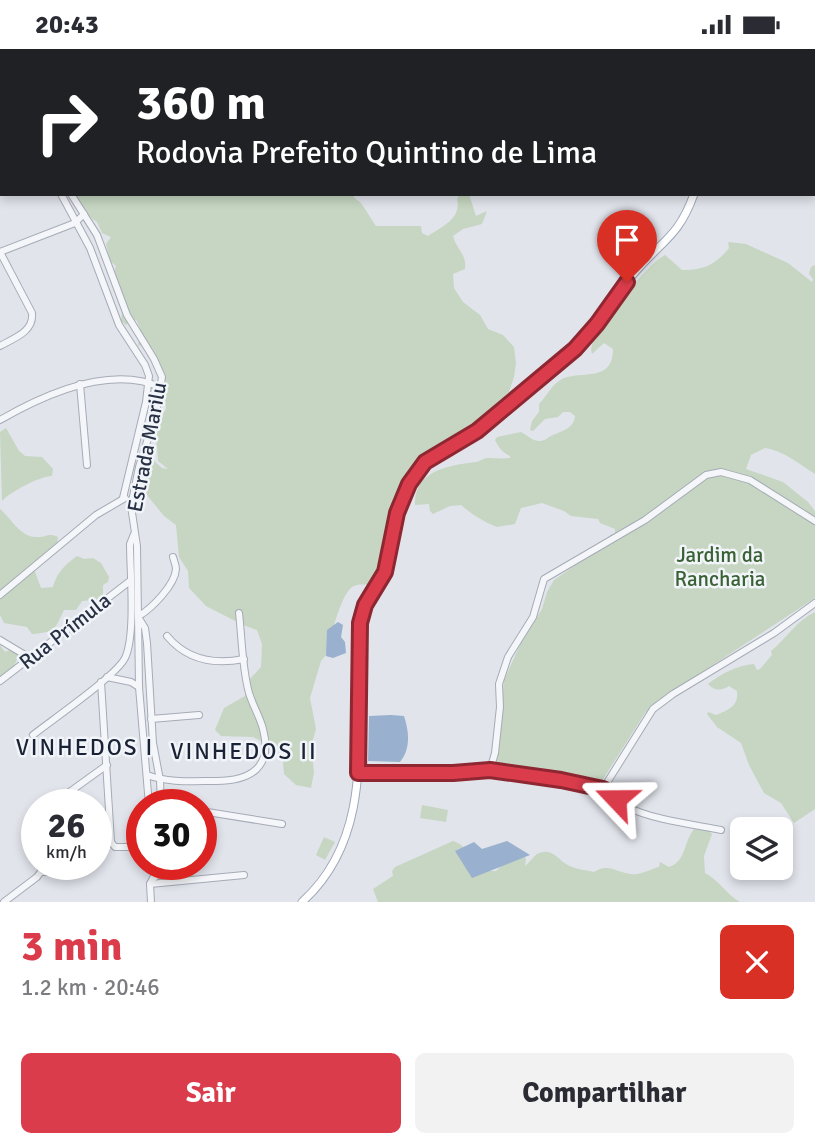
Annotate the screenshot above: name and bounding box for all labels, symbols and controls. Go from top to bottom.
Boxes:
text: 20:43 [35,9,99,41]
text: 360 m [136,73,266,133]
icon: right [21,77,112,168]
text: Rodovia Prefeito Quintino de Lima [136,133,597,172]
pin [597,210,657,282]
icon: arrive [608,221,646,259]
street label: Estrada Marilu [122,380,172,514]
park label: Jardim da Rancharia [675,542,765,592]
street label: Rua Prímula [14,587,116,675]
district label: VINHEDOS I [16,733,154,762]
district label: VINHEDOS II [170,737,318,766]
position arrow [579,762,653,836]
speed limit sign: 30 [126,789,217,880]
text: 26 [48,804,85,847]
map controls [730,817,793,880]
button: layers [730,817,793,880]
text: km/h [46,841,87,863]
text: 3 min [21,921,122,972]
button: close [720,925,794,999]
text: 1.2 km · 20:46 [21,973,160,1002]
button: Sair [21,1053,401,1133]
button: Compartilhar [415,1053,794,1133]

